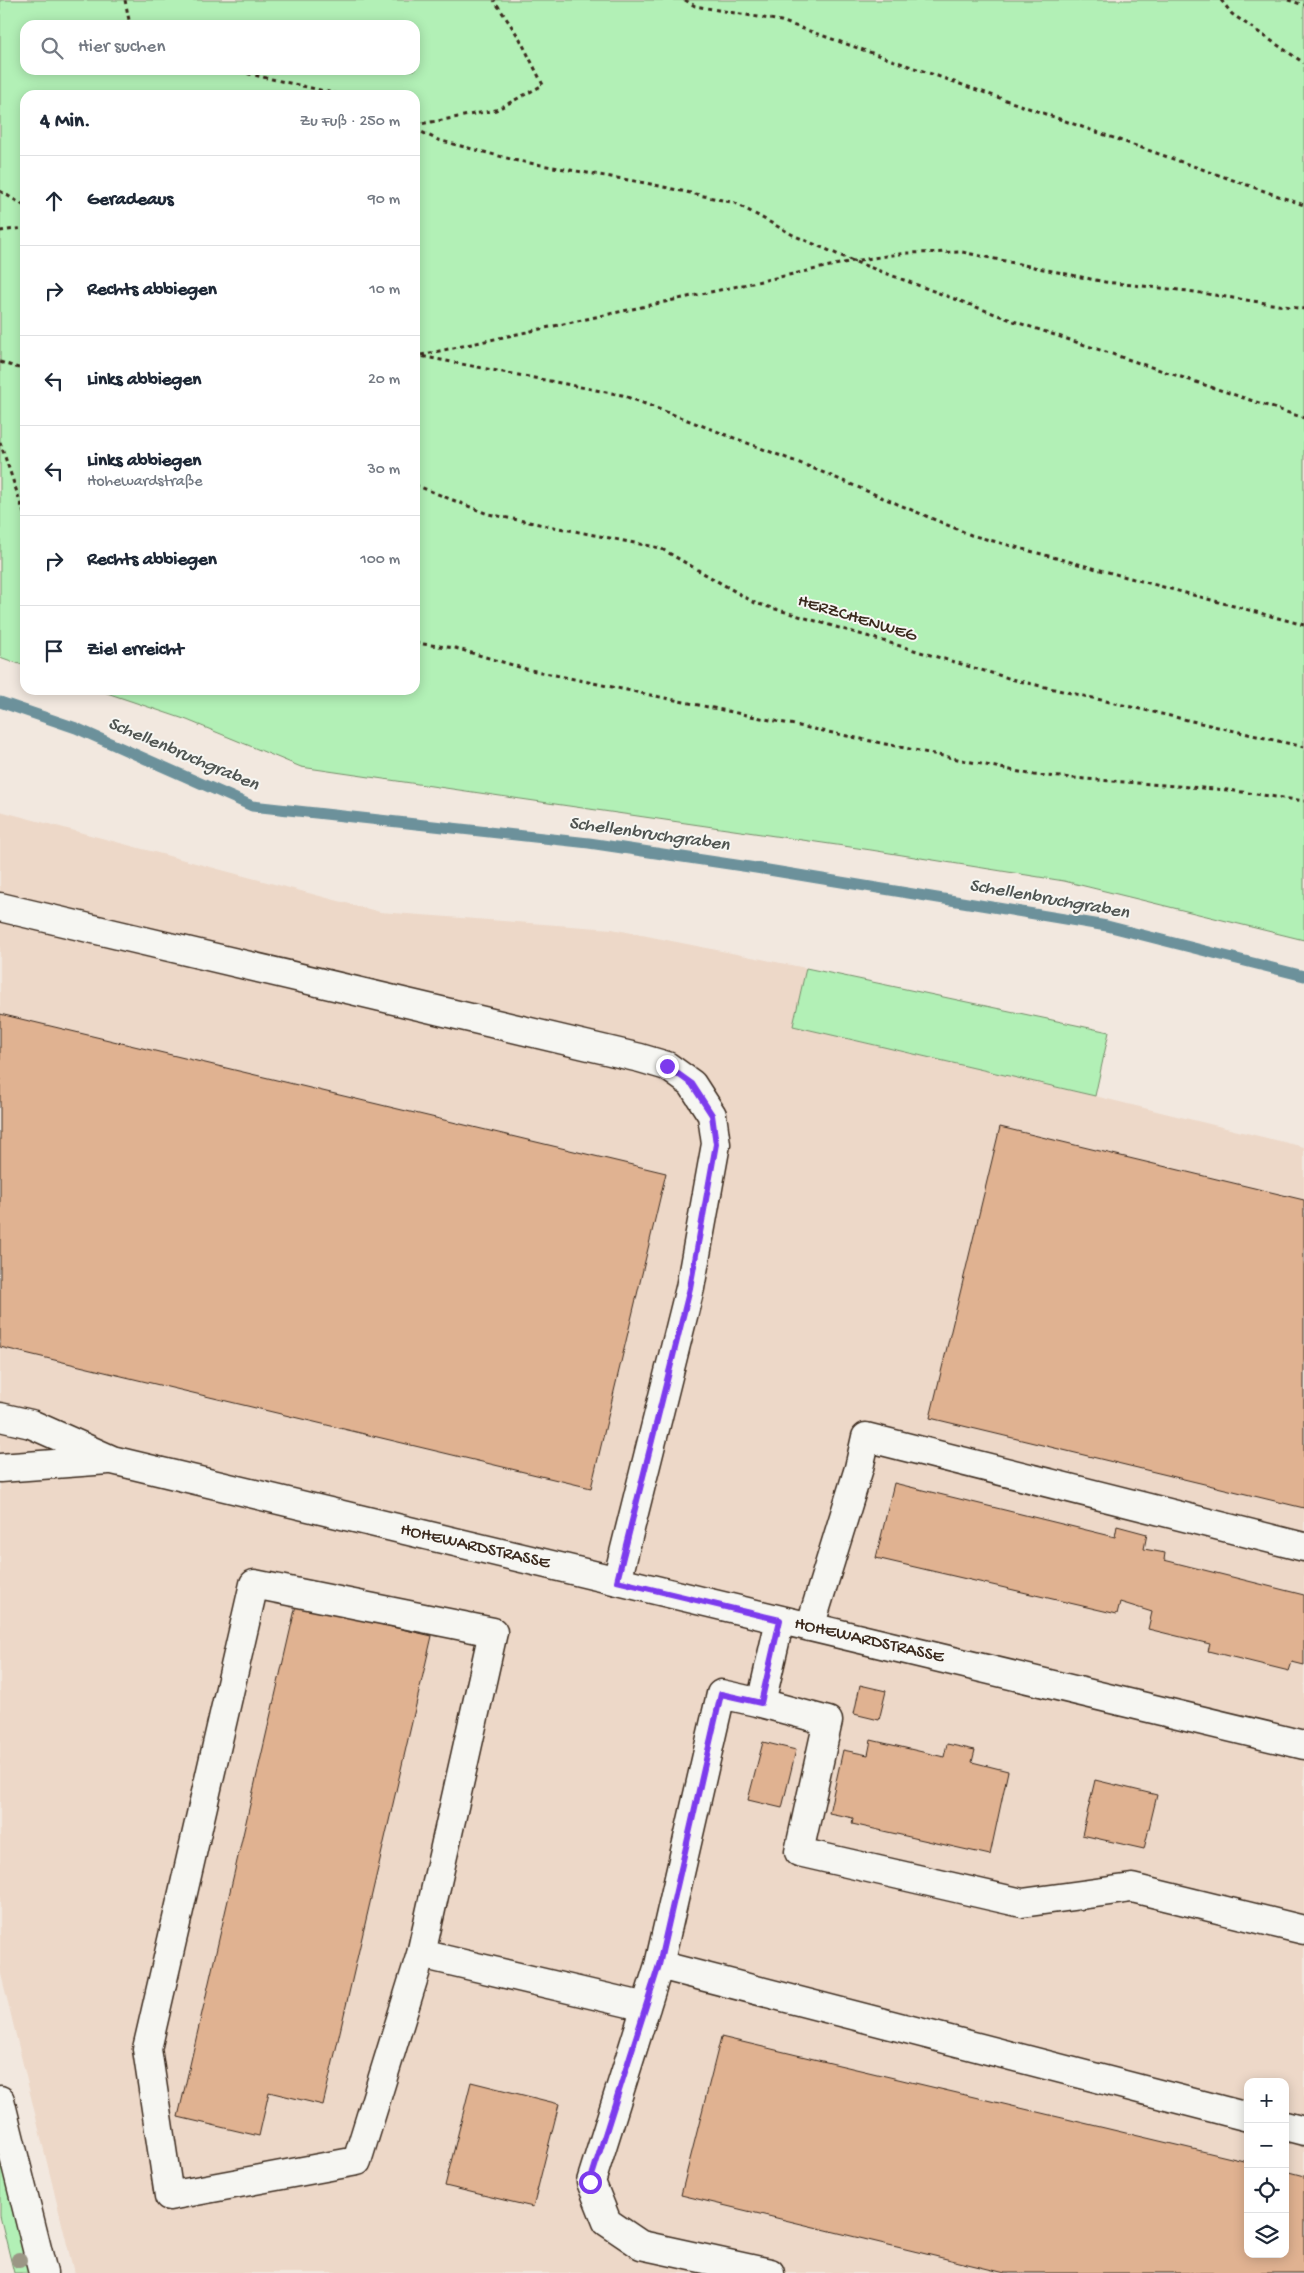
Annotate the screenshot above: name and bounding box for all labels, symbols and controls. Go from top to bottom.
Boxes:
search box [20,20,420,75]
icon: search [38,34,66,62]
text: Hier suchen [78,36,165,59]
text: 4 Min. [40,110,91,135]
text: Zu Fuß · 250 m [300,113,400,132]
icon: ahead [40,187,68,215]
text: Geradeaus [87,189,173,212]
text: 90 m [368,191,400,210]
icon: right [40,277,68,305]
text: Rechts abbiegen [87,279,217,302]
text: 10 m [369,281,400,300]
icon: left [40,367,68,395]
text: Links abbiegen [87,369,201,392]
text: 20 m [368,371,400,390]
text: Links abbiegen [87,450,201,473]
icon: left [40,457,68,485]
text: 30 m [367,461,400,480]
text: Hohewardstraße [87,473,203,492]
icon: right [40,547,68,575]
text: Rechts abbiegen [87,549,217,572]
text: 100 m [360,551,400,570]
street label: HERZCHENWEG [795,591,920,647]
icon: arrive [40,637,68,665]
text: Ziel erreicht [87,639,184,662]
water label: Schellenbruchgraben [104,713,263,798]
water label: Schellenbruchgraben [567,812,732,858]
water label: Schellenbruchgraben [967,875,1132,926]
route end [656,1055,679,1078]
street label: HOHEWARDSTRASSE [398,1520,553,1575]
street label: HOHEWARDSTRASSE [792,1614,947,1669]
map controls [1244,2078,1289,2258]
button: + [1244,2078,1289,2123]
button: − [1244,2123,1289,2168]
button: locate [1244,2168,1289,2213]
route start [579,2171,602,2194]
button: layers [1244,2213,1289,2258]

